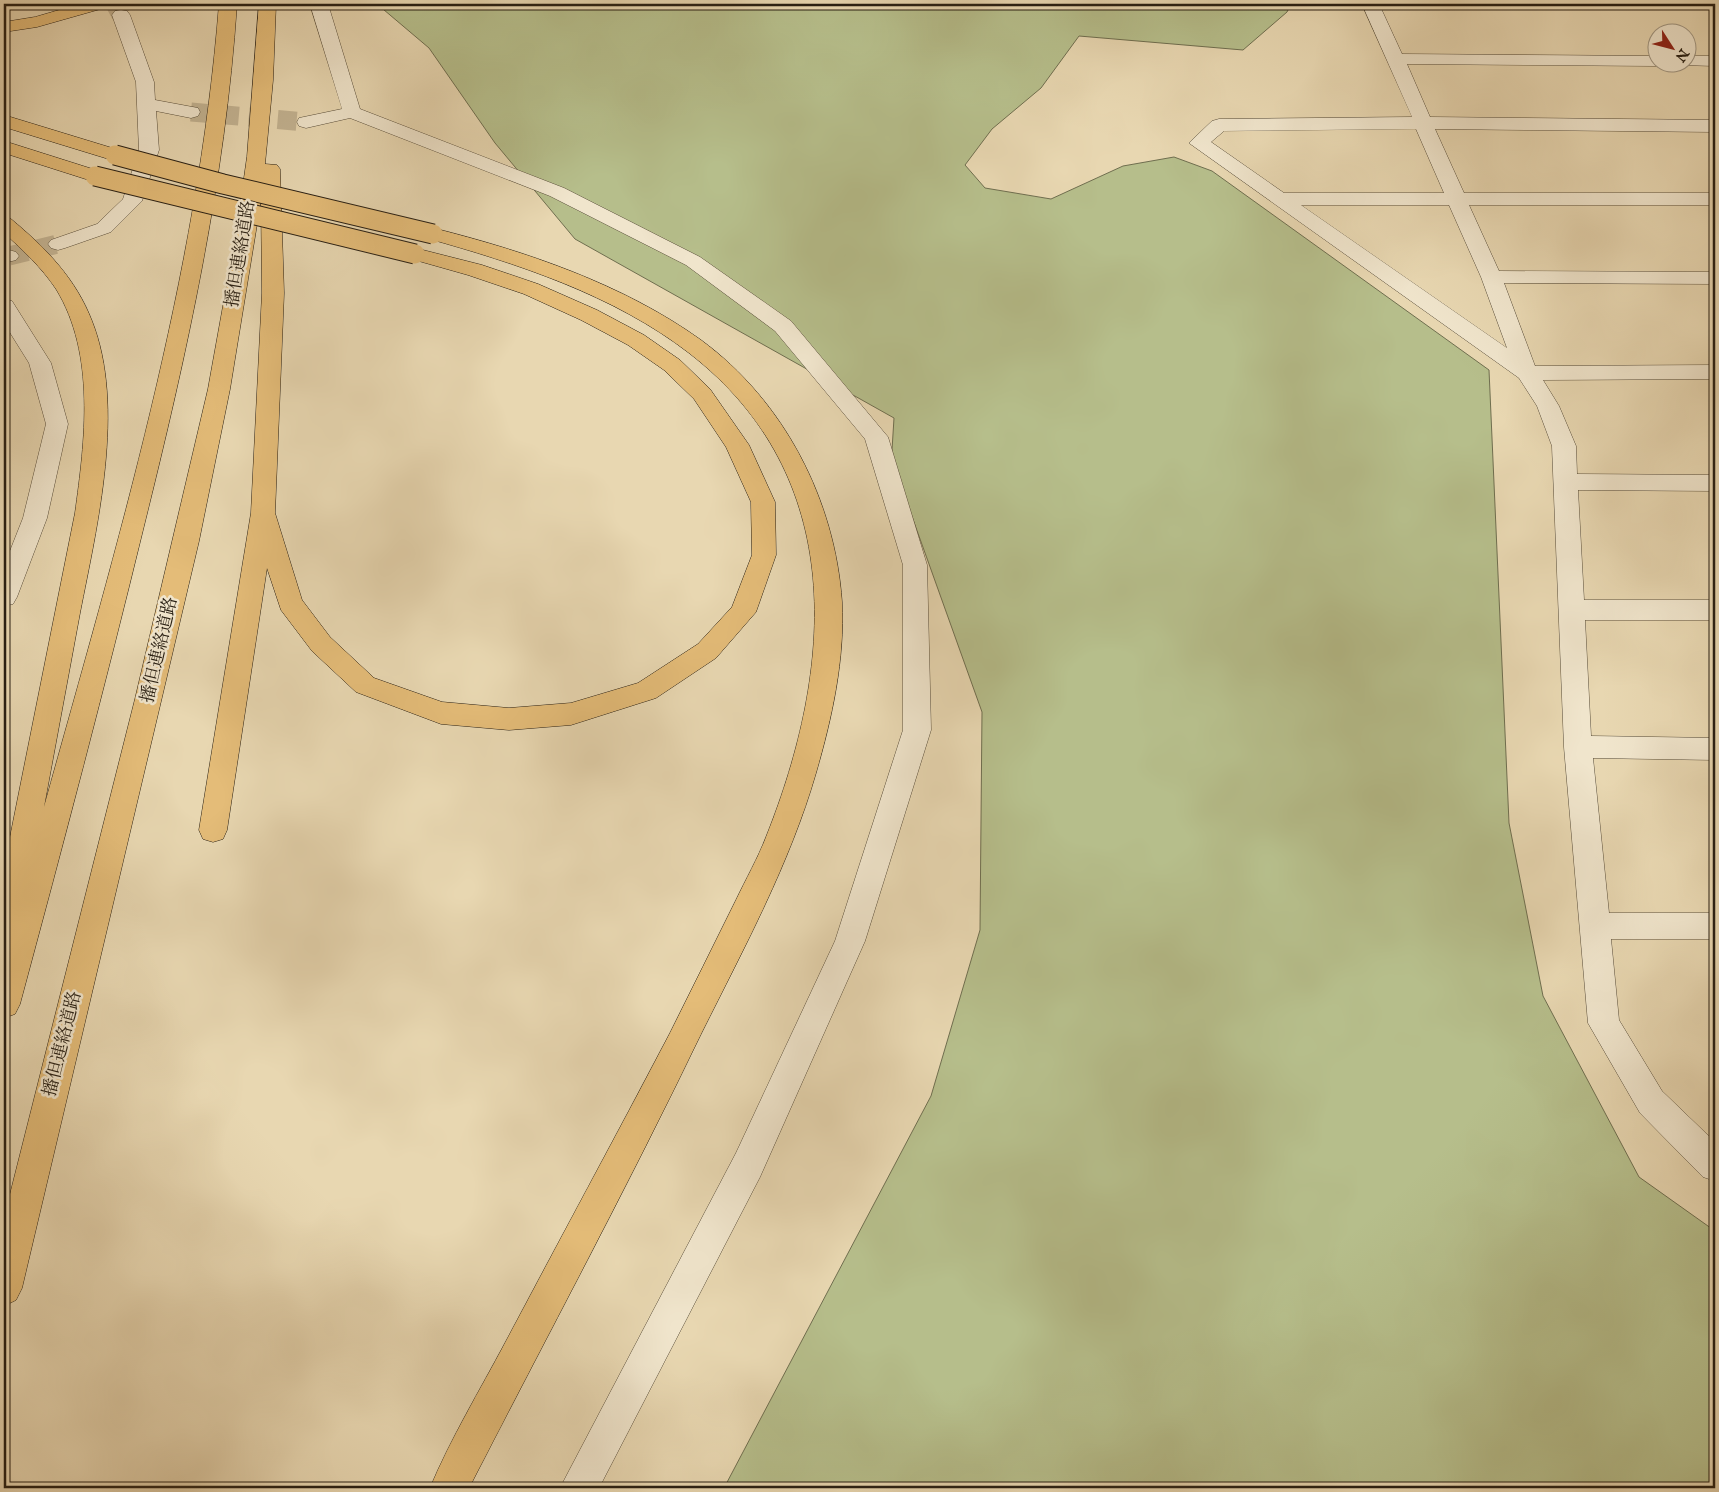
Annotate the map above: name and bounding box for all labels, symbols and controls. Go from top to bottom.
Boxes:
north arrow [1646,22,1696,72]
text: N [1671,44,1693,65]
street label: 播但連絡道路 [221,199,261,309]
street label: 播但連絡道路 [137,595,183,705]
street label: 播但連絡道路 [39,989,87,1099]

